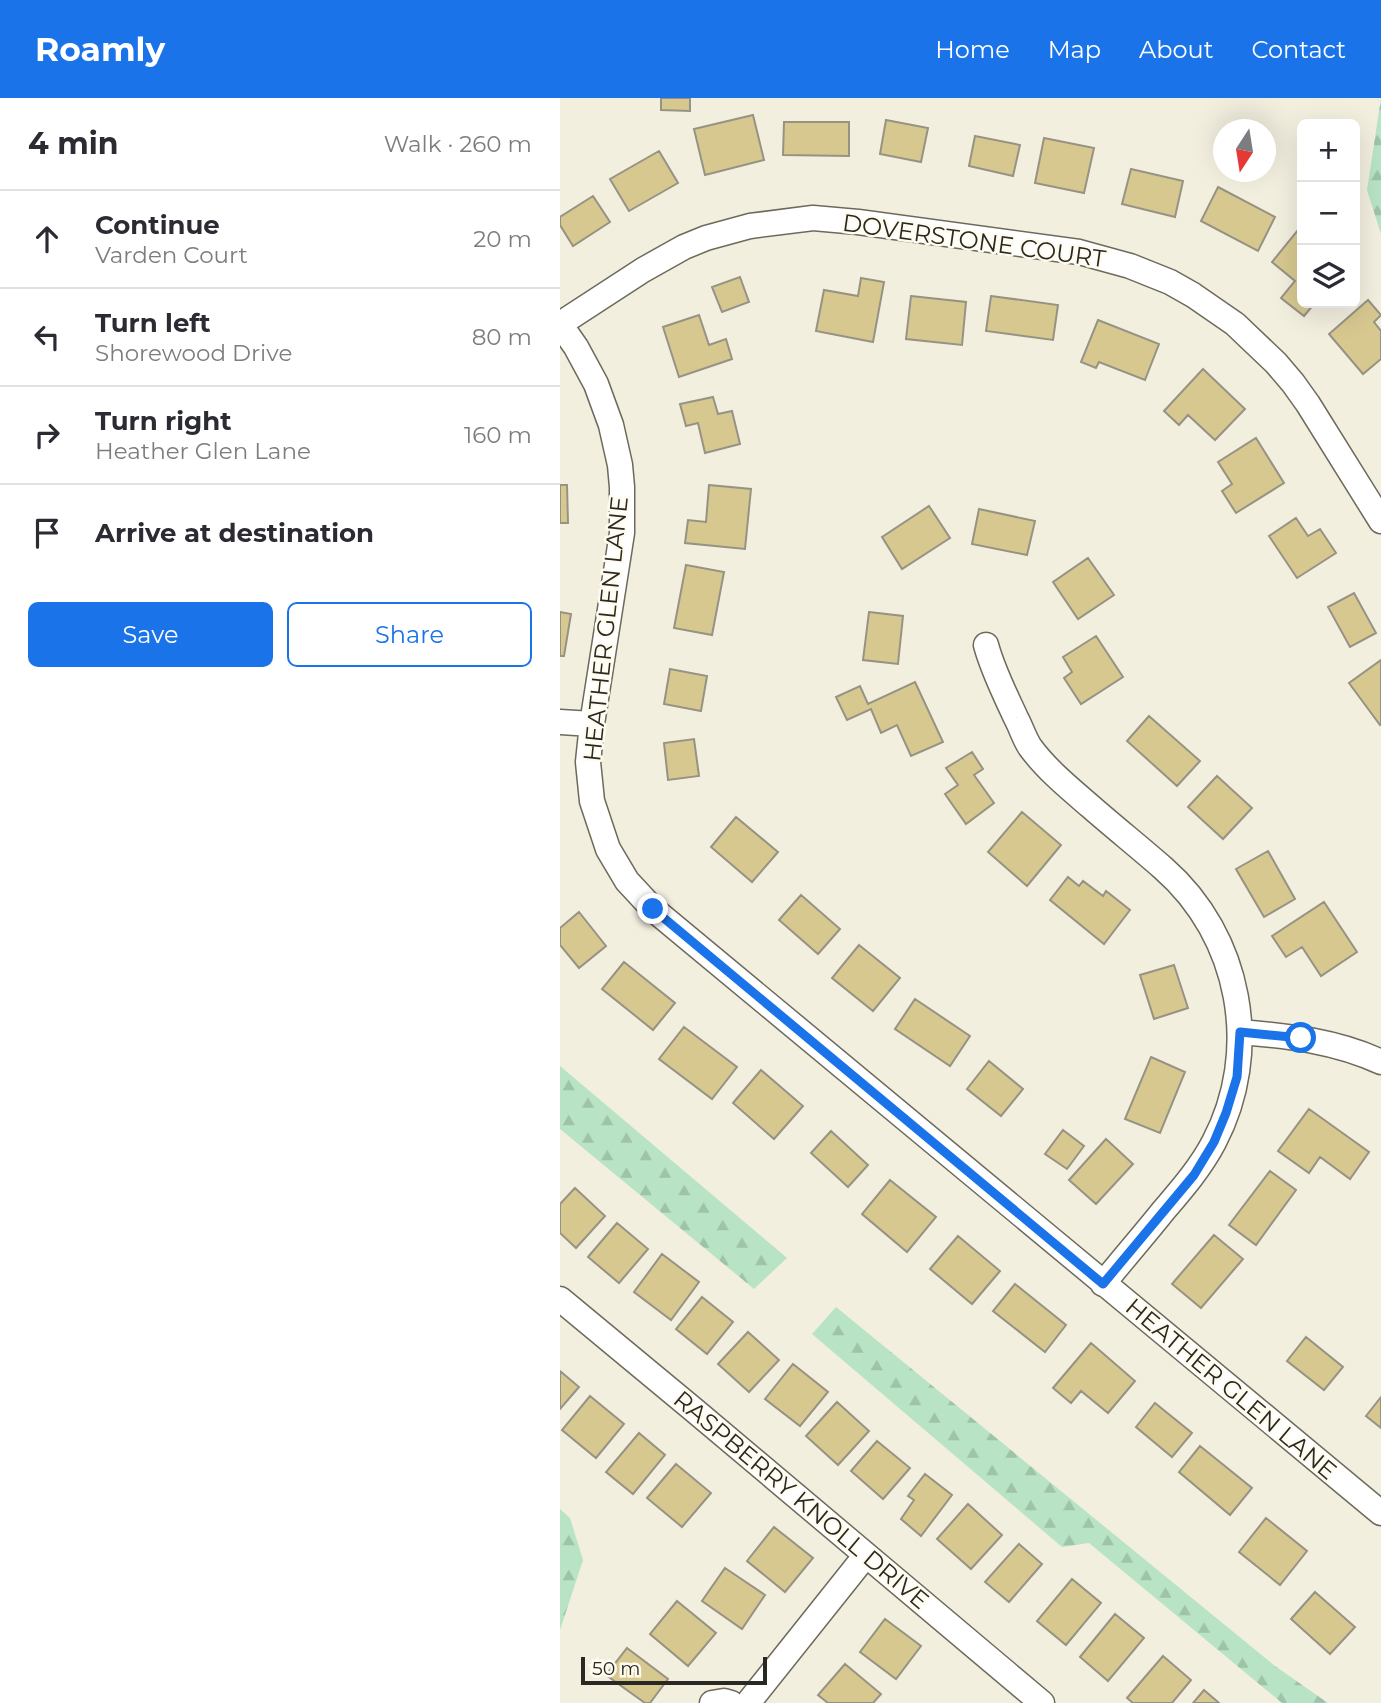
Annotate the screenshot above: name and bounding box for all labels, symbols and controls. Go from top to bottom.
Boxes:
text: Roamly [35,29,165,69]
text: Home [935,35,1010,64]
text: Map [1048,35,1101,64]
text: About [1139,35,1213,64]
text: Contact [1251,35,1346,64]
north arrow [1213,119,1276,182]
map controls [1297,119,1360,308]
button: + [1297,119,1360,182]
text: 4 min [28,125,118,162]
text: Walk · 260 m [384,130,532,158]
button: − [1297,182,1360,245]
street label: DOVERSTONE COURT [841,208,1108,273]
text: Continue [95,209,220,241]
icon: ahead [28,220,66,258]
text: 20 m [473,225,532,253]
text: Varden Court [95,241,248,269]
button: layers [1297,245,1360,308]
text: Turn left [95,307,211,339]
icon: left [28,318,66,356]
text: 80 m [472,323,532,351]
text: Shorewood Drive [95,339,292,367]
text: Turn right [95,405,231,437]
icon: right [28,416,66,454]
text: 160 m [464,421,532,449]
text: Heather Glen Lane [95,437,311,465]
street label: HEATHER GLEN LANE [577,495,634,763]
icon: arrive [28,514,66,552]
text: Arrive at destination [95,517,374,549]
button: Save [28,602,273,667]
button: Share [287,602,532,667]
route end [637,893,668,924]
route start [1285,1022,1316,1053]
street label: HEATHER GLEN LANE [1120,1292,1343,1485]
street label: RASPBERRY KNOLL DRIVE [668,1384,935,1615]
scale bar [581,1654,766,1686]
text: 50 m [592,1657,640,1680]

